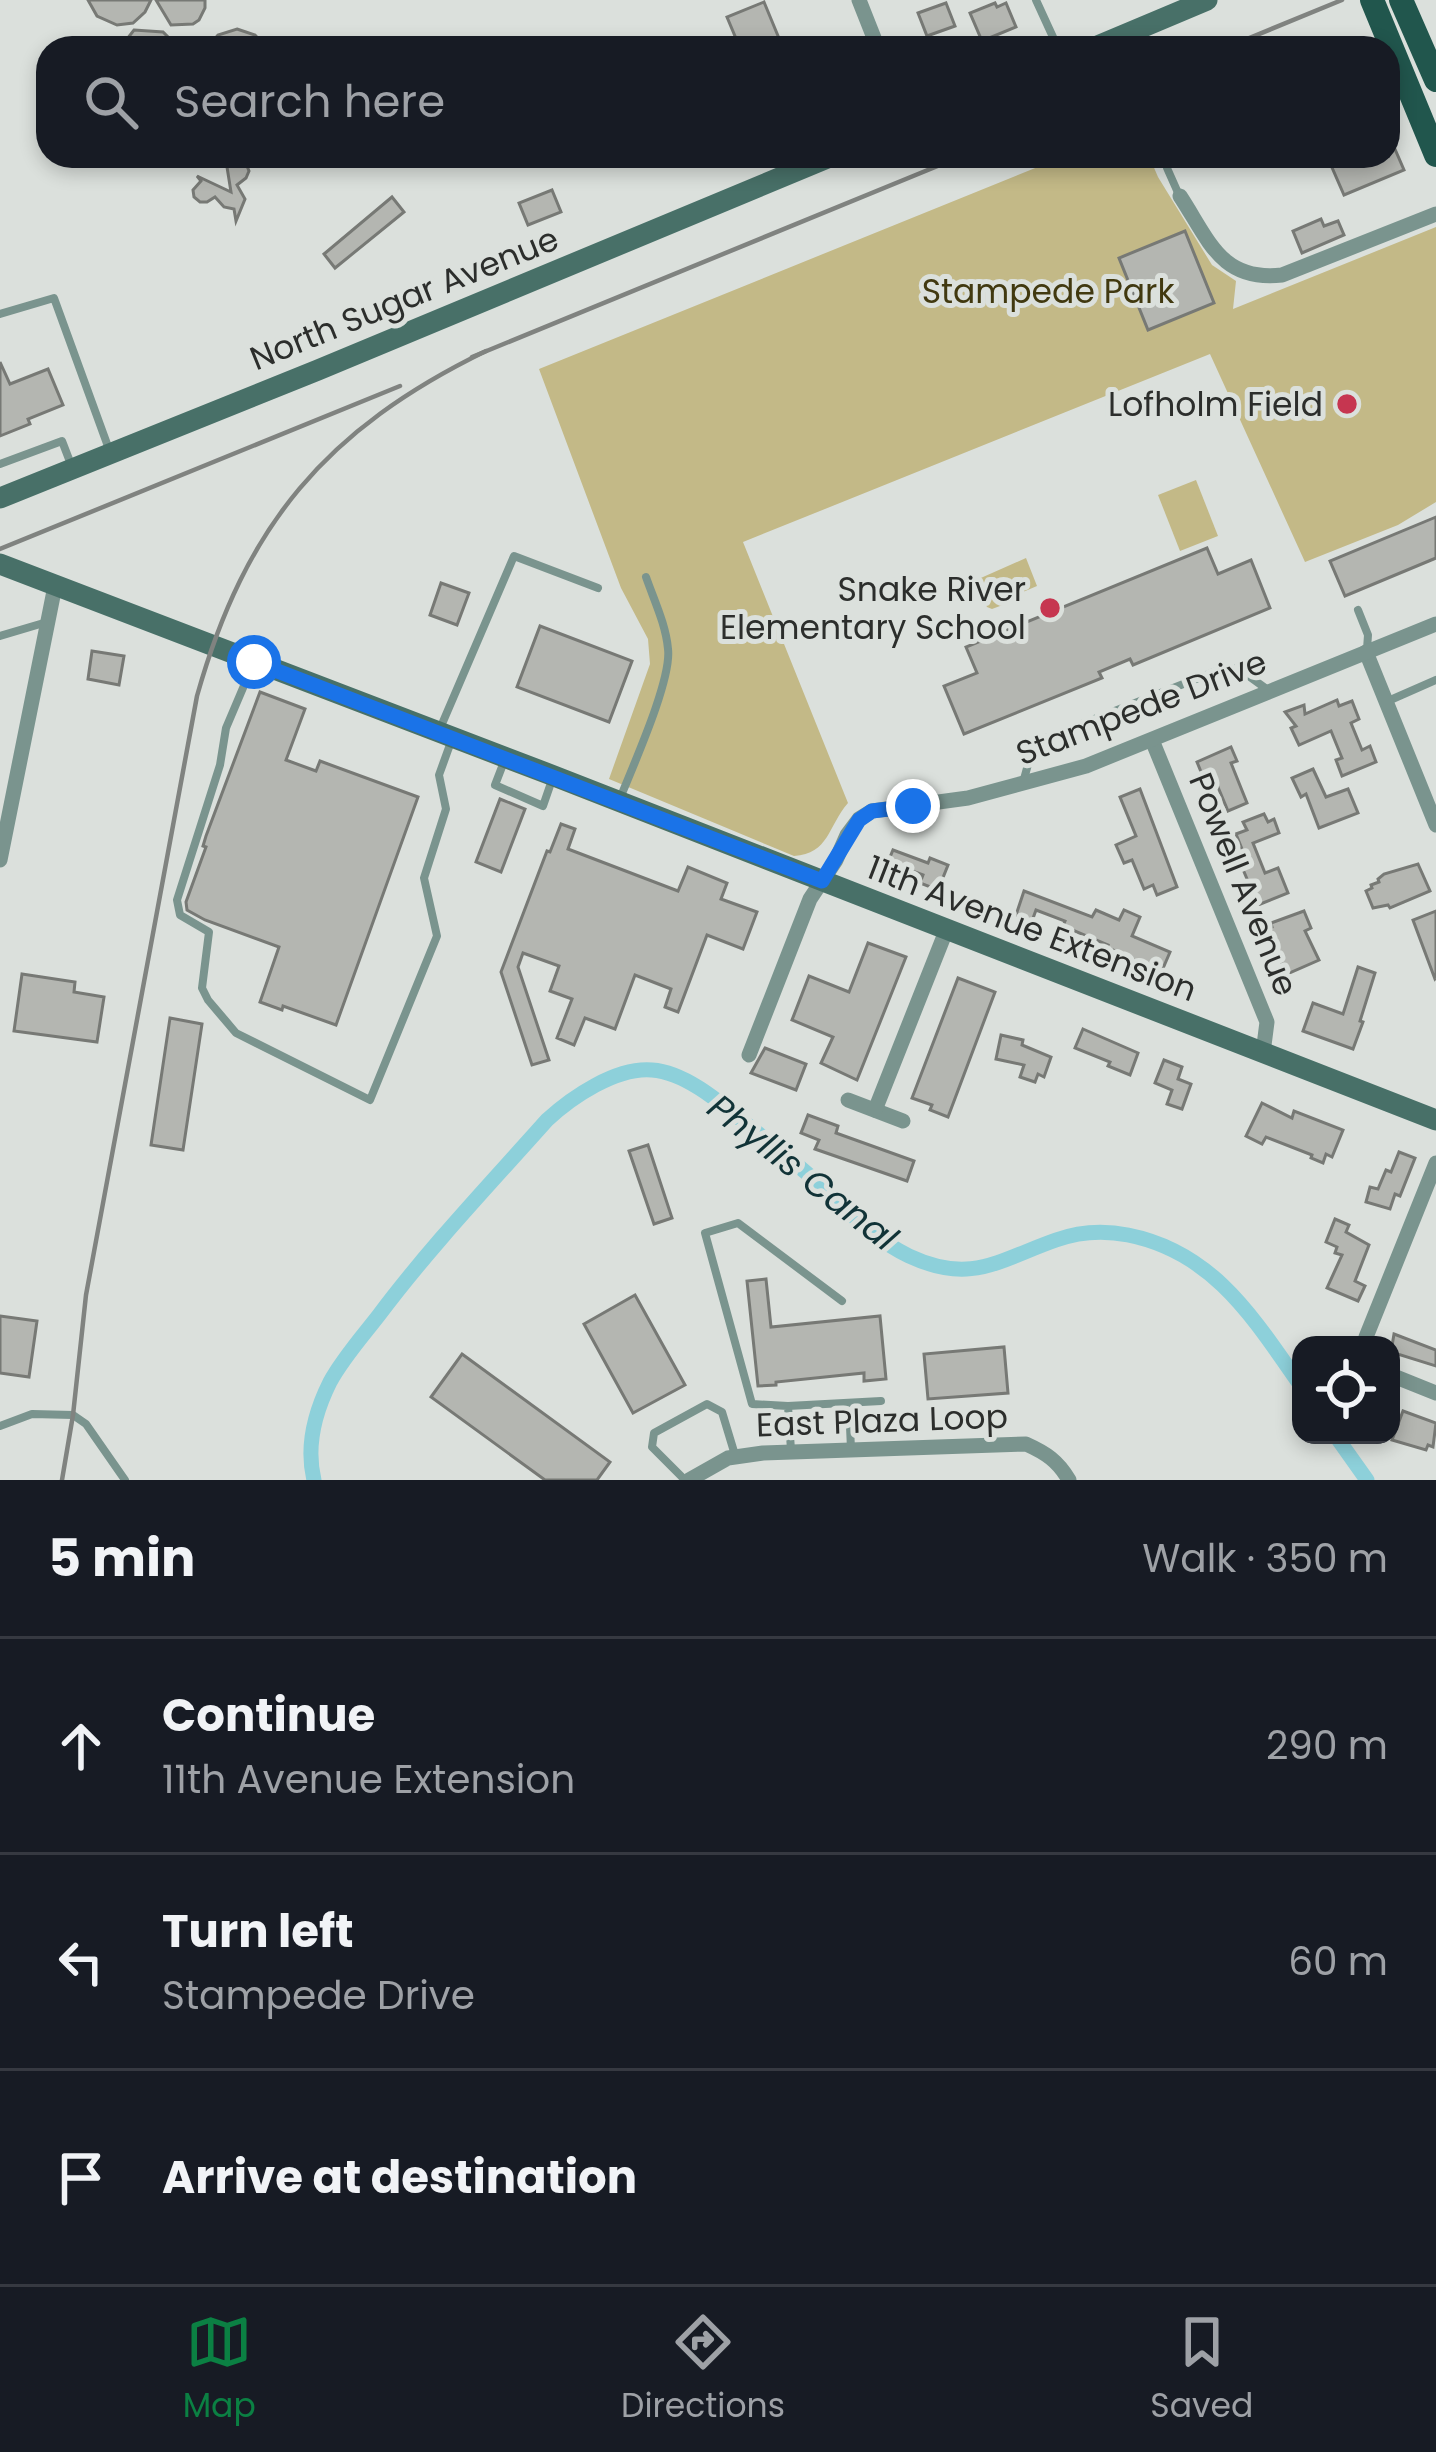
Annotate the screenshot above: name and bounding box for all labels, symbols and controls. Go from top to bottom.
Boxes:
search box [36,36,1400,168]
icon: search [78,69,144,135]
text: Search here [174,70,445,133]
street label: North Sugar Avenue [243,215,565,382]
park label: Stampede Park [922,268,1174,315]
place label: Lofholm Field [1108,381,1323,428]
marker: Lofholm Field [1334,391,1360,417]
place label: Snake River Elementary School [720,566,1026,651]
marker: Snake River Elementary School [1037,595,1063,621]
route start [227,635,281,689]
street label: Stampede Drive [1009,638,1273,777]
street label: Powell Avenue [1177,766,1310,1003]
route end [886,779,940,833]
street label: 11th Avenue Extension [860,844,1203,1013]
water label: Phyllis Canal [697,1082,909,1263]
map controls [1292,1336,1400,1444]
button: locate [1292,1336,1400,1444]
street label: East Plaza Loop [755,1393,1009,1448]
text: 5 min [48,1522,195,1594]
text: Walk · 350 m [1142,1531,1388,1586]
text: Continue [162,1684,375,1747]
icon: ahead [48,1713,114,1779]
text: 290 m [1266,1718,1388,1773]
text: 11th Avenue Extension [162,1752,575,1807]
text: Turn left [162,1900,354,1963]
icon: left [48,1929,114,1995]
text: 60 m [1288,1934,1388,1989]
text: Stampede Drive [162,1968,475,2023]
icon: arrive [48,2145,114,2211]
text: Arrive at destination [162,2146,637,2209]
tab: Map [183,2309,256,2431]
tab: Directions [621,2309,785,2431]
tab: Saved [1150,2309,1253,2431]

